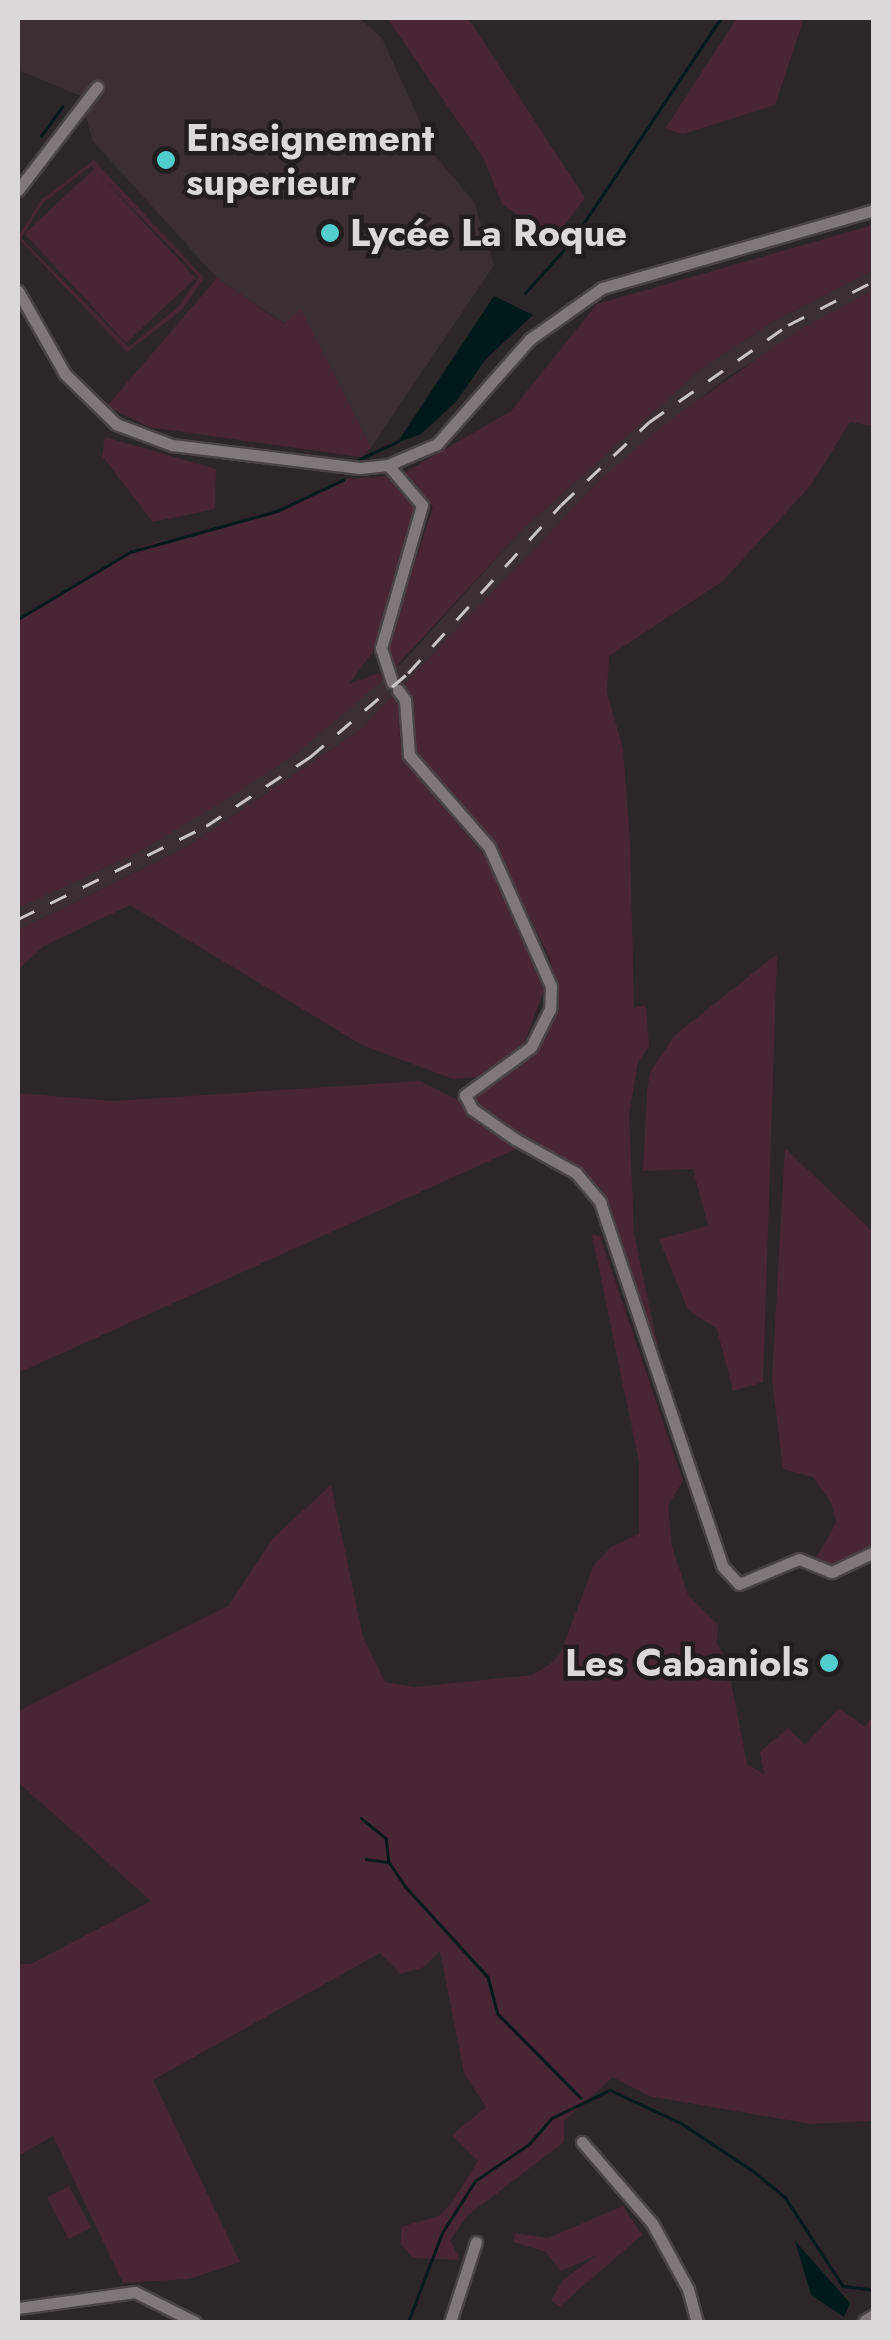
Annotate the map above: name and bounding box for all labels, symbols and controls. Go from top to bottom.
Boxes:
place label: Enseignement superieur [186,115,434,204]
marker: Enseignement superieur [155,149,177,171]
place label: Lycée La Roque [350,210,627,256]
marker: Lycée La Roque [319,222,341,244]
place label: Les Cabaniols [565,1640,809,1686]
marker: Les Cabaniols [818,1652,840,1674]

